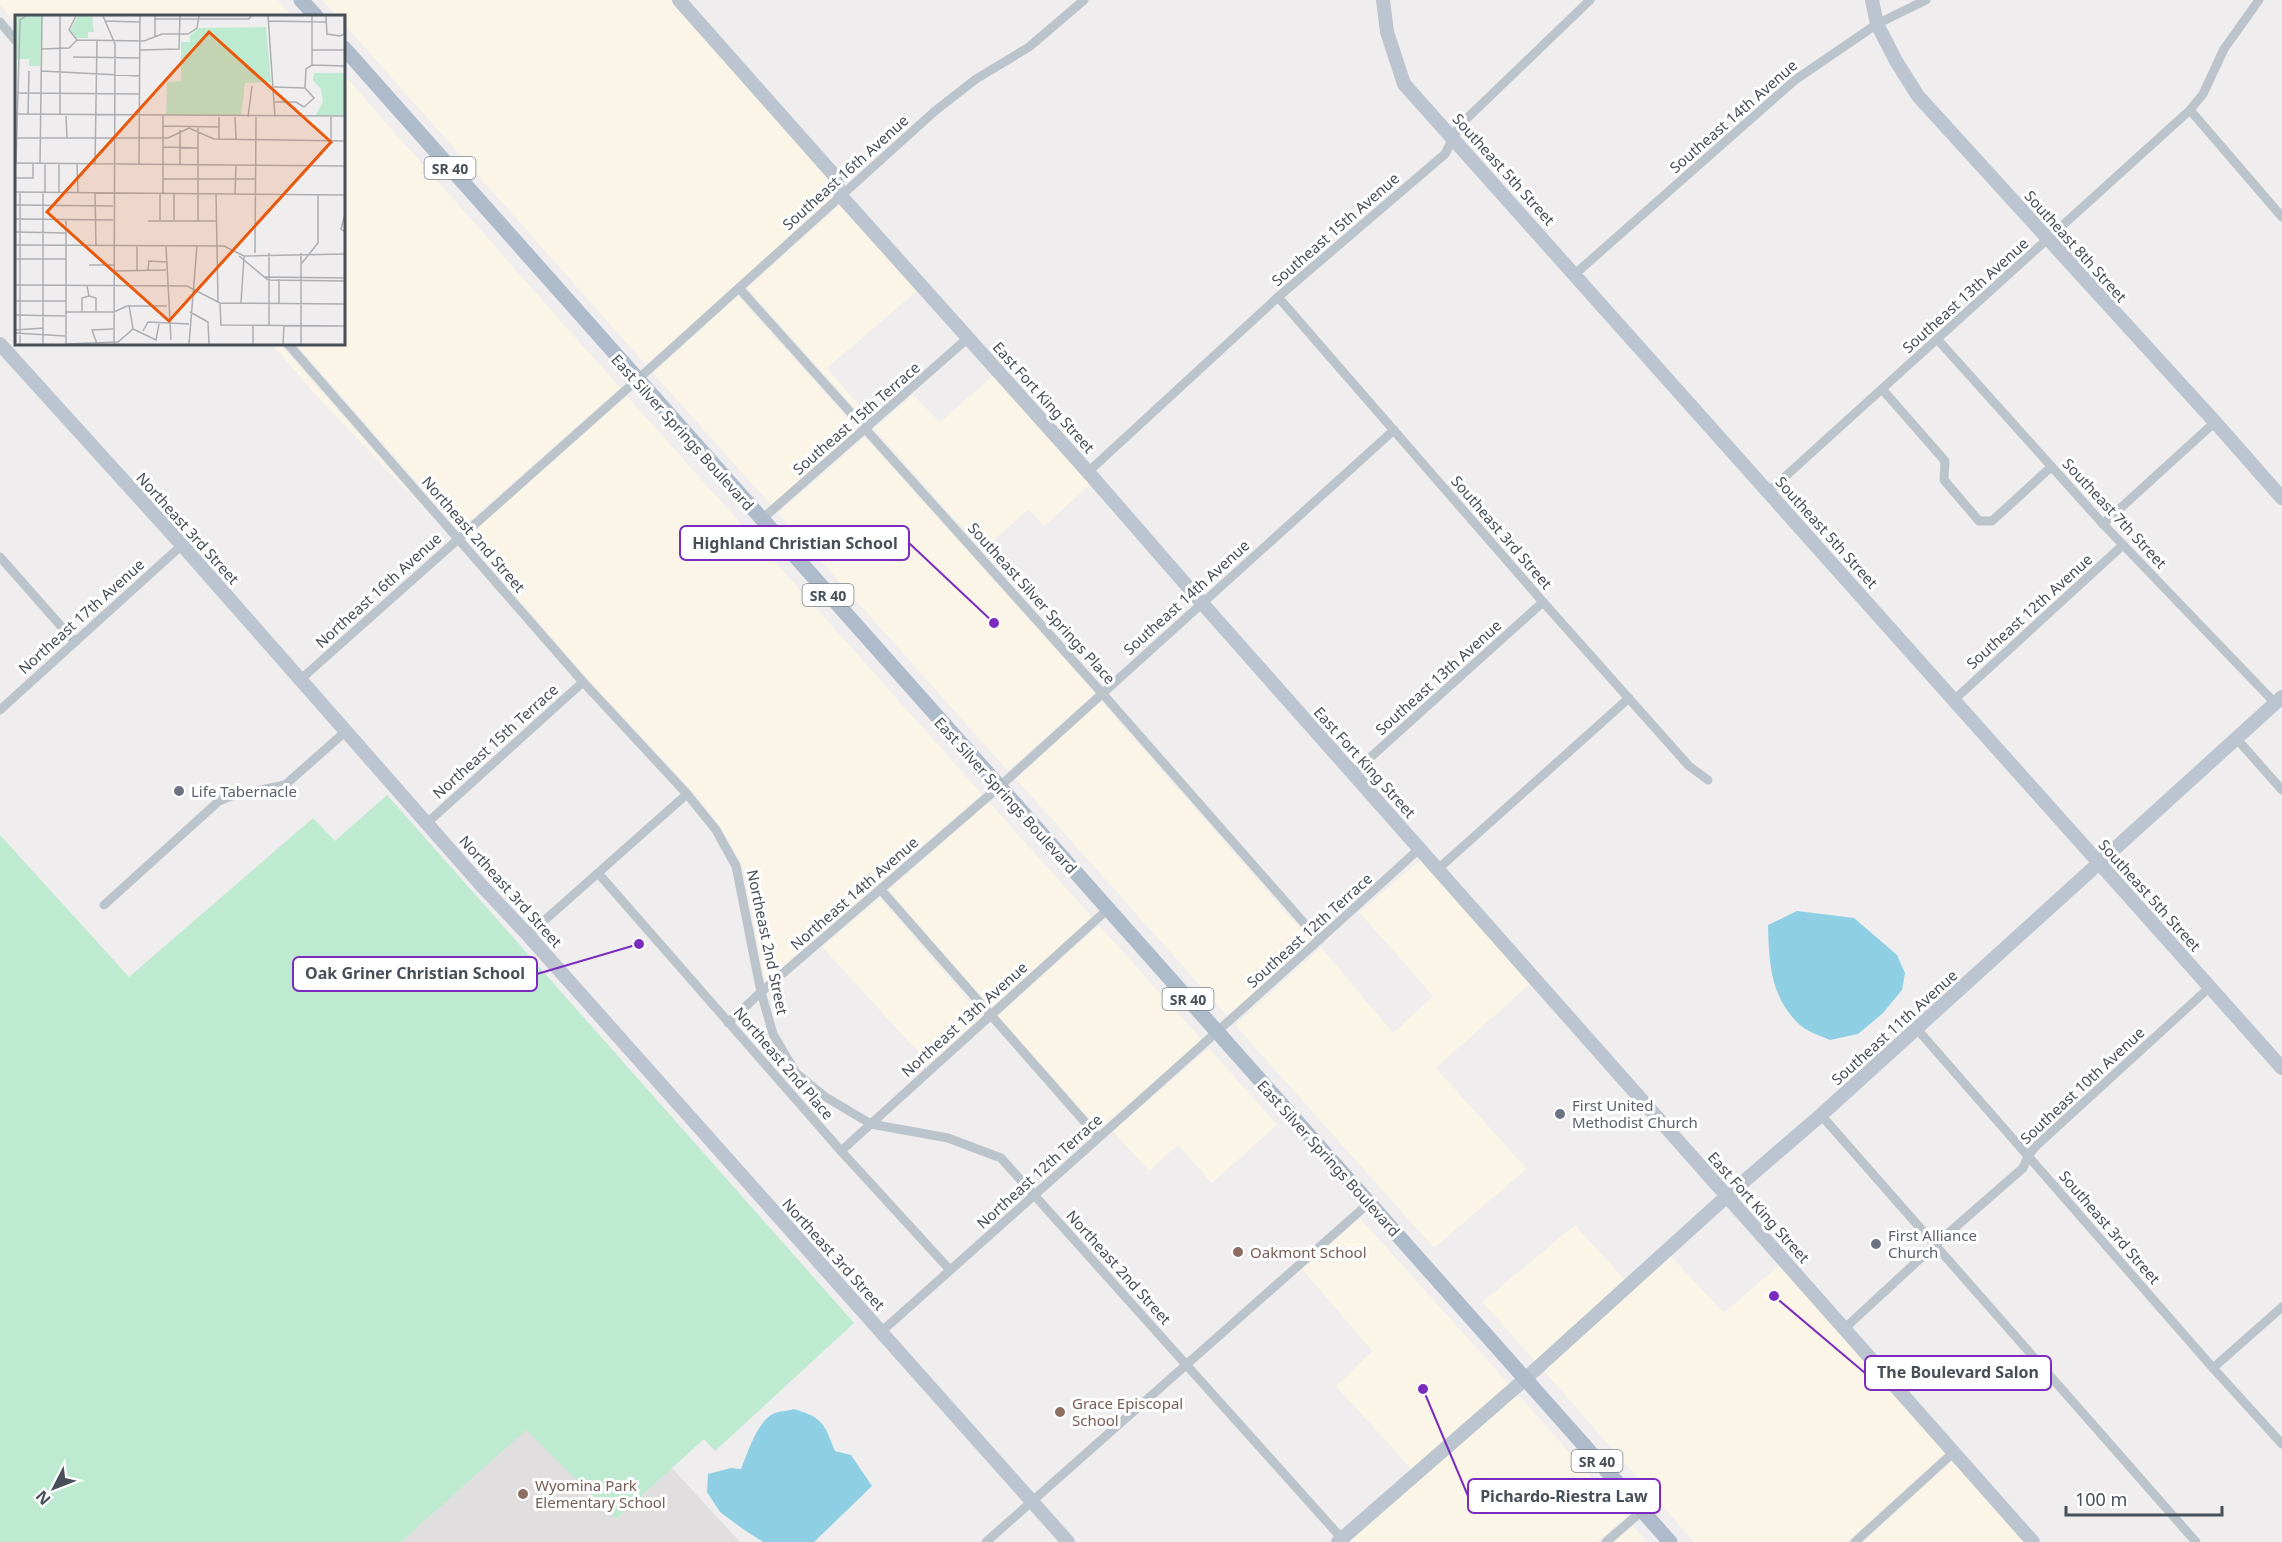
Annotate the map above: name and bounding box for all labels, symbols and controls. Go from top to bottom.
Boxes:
inset map [15,15,345,345]
street label: Southeast 14th Avenue [1665,55,1801,177]
street label: Southeast 5th Street [1448,109,1560,230]
street label: Southeast 16th Avenue [778,110,912,234]
road number: SR 40 [424,157,476,179]
street label: Southeast 15th Avenue [1267,168,1403,290]
street label: Southeast 8th Street [2020,186,2132,307]
street label: Southeast 13th Avenue [1898,233,2032,357]
street label: East Fort King Street [989,337,1100,457]
street label: East Silver Springs Boulevard [607,350,759,514]
street label: Southeast 15th Terrace [788,357,924,479]
street label: Southeast 7th Street [2059,454,2172,573]
street label: Northeast 3rd Street [132,468,244,589]
street label: Southeast 3rd Street [1447,471,1557,593]
street label: Northeast 2nd Street [418,472,530,597]
street label: Southeast 5th Street [1771,472,1883,593]
street label: Southeast Silver Springs Place [964,518,1120,688]
callout: Highland Christian School [680,526,909,560]
street label: Northeast 16th Avenue [311,528,445,652]
text: Highland Christian School [692,532,898,554]
street label: Southeast 14th Avenue [1119,535,1253,659]
street label: Southeast 12th Avenue [1962,549,2096,673]
street label: Northeast 17th Avenue [14,554,148,678]
road number: SR 40 [802,584,854,606]
street label: Southeast 13th Avenue [1371,615,1505,739]
street label: Northeast 15th Terrace [428,679,562,803]
street label: East Fort King Street [1310,702,1421,822]
street label: East Silver Springs Boulevard [930,713,1082,877]
place label: Life Tabernacle [191,781,297,801]
marker: Life Tabernacle [172,784,186,798]
street label: Northeast 3rd Street [455,831,567,952]
street label: Northeast 14th Avenue [786,832,922,954]
street label: Southeast 5th Street [2094,835,2206,956]
street label: Northeast 2nd Street [743,868,793,1017]
street label: Southeast 12th Terrace [1242,868,1376,992]
callout: Oak Griner Christian School [293,957,537,991]
street label: Northeast 13th Avenue [897,957,1031,1081]
text: Oak Griner Christian School [305,962,525,984]
street label: Southeast 11th Avenue [1827,965,1961,1089]
road number: SR 40 [1162,988,1214,1010]
street label: Northeast 2nd Place [730,1003,838,1123]
street label: Southeast 10th Avenue [2016,1022,2148,1148]
street label: East Silver Springs Boulevard [1253,1076,1405,1240]
place label: First United Methodist Church [1572,1095,1698,1132]
marker: First United Methodist Church [1553,1107,1567,1121]
street label: Northeast 12th Terrace [972,1109,1106,1233]
street label: East Fort King Street [1704,1147,1815,1267]
street label: Southeast 3rd Street [2055,1166,2165,1288]
street label: Northeast 3rd Street [778,1194,890,1315]
street label: Northeast 2nd Street [1062,1205,1176,1329]
place label: First Alliance Church [1888,1225,1977,1262]
marker: First Alliance Church [1869,1237,1883,1251]
place label: Oakmont School [1250,1242,1367,1262]
marker: Oakmont School [1231,1245,1245,1259]
callout: The Boulevard Salon [1865,1356,2051,1390]
text: The Boulevard Salon [1877,1361,2039,1383]
place label: Grace Episcopal School [1072,1393,1183,1430]
marker: Grace Episcopal School [1053,1405,1067,1419]
road number: SR 40 [1572,1450,1622,1472]
north arrow [24,1458,84,1518]
place label: Wyomina Park Elementary School [535,1475,666,1512]
callout: Pichardo-Riestra Law [1468,1479,1660,1513]
scale bar [2066,1479,2222,1517]
text: Pichardo-Riestra Law [1480,1485,1648,1507]
text: N [30,1486,55,1510]
marker: Wyomina Park Elementary School [516,1487,530,1501]
text: 100 m [2075,1487,2127,1511]

